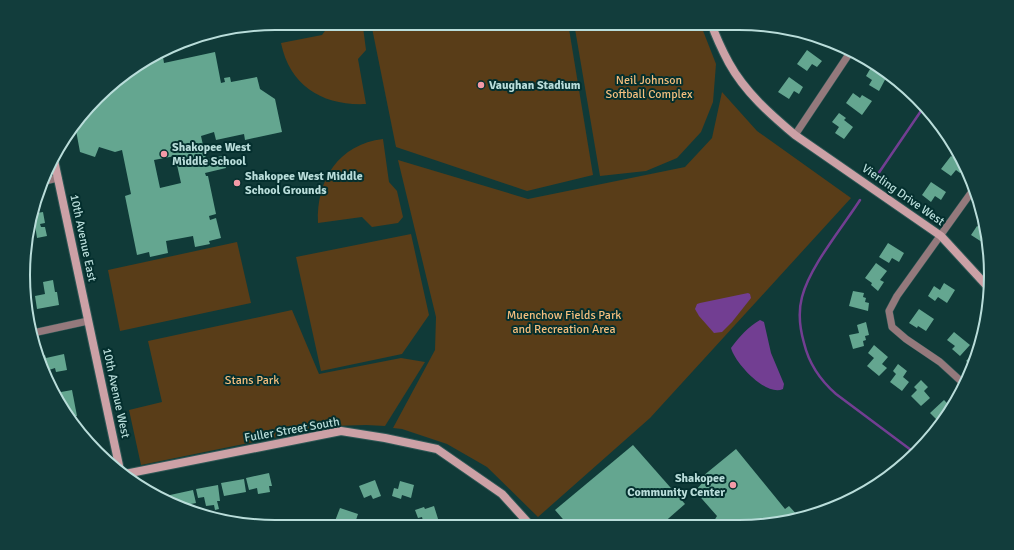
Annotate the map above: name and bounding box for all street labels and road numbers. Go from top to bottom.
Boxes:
street label: Vierling Drive West [859,161,947,229]
street label: 10th Avenue East [66,193,100,283]
street label: 10th Avenue West [99,347,133,439]
street label: Fuller Street South [243,414,341,446]

